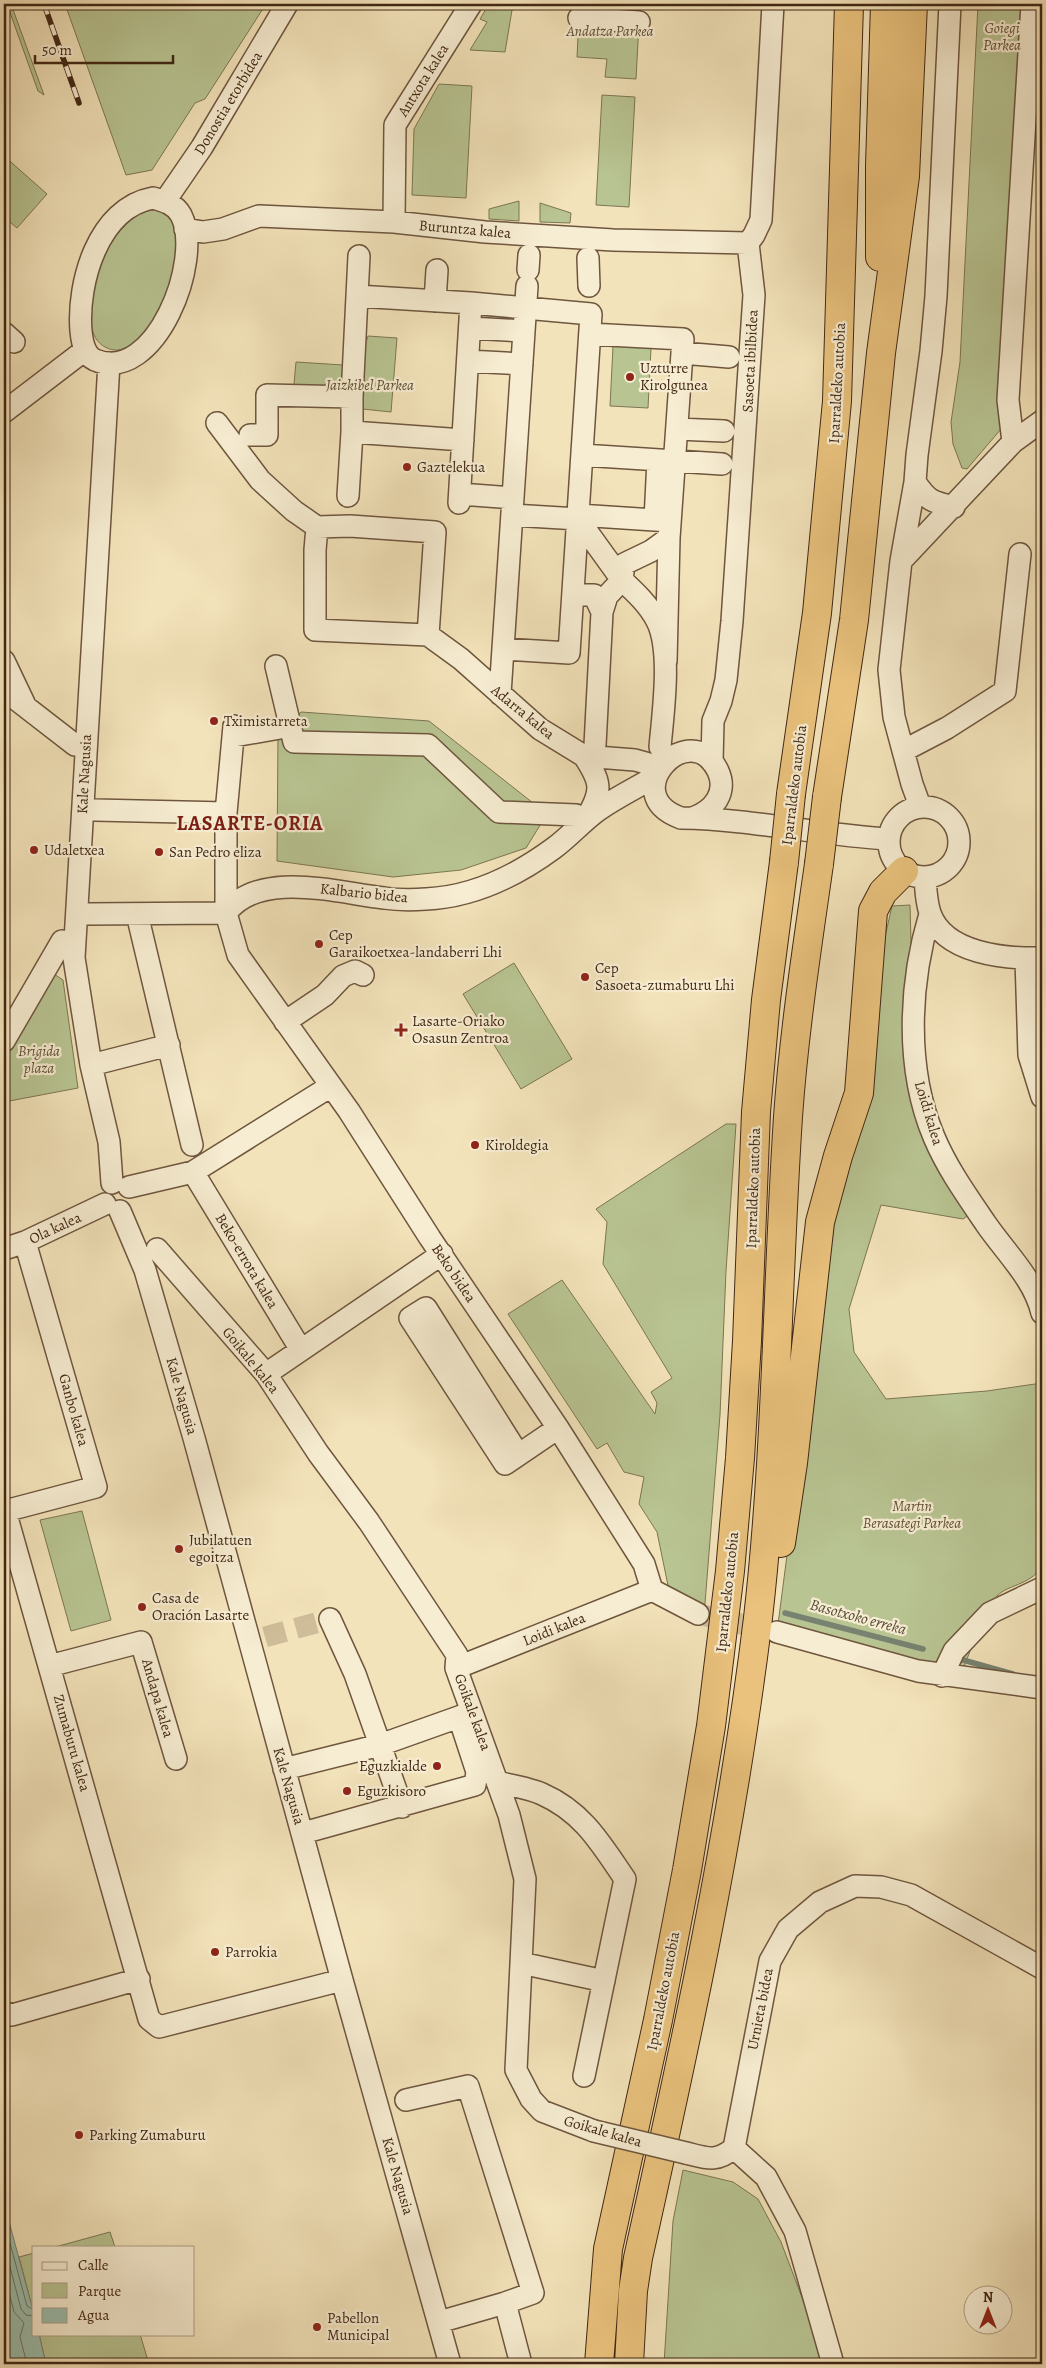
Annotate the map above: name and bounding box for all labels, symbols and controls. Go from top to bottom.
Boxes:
park label: Goiegi Parkea [983,18,1021,55]
park label: Andatza Parkea [565,21,654,41]
scale bar [35,32,172,64]
text: 50 m [42,40,72,60]
street label: Antxota kalea [392,40,453,121]
street label: Donostia etorbidea [189,48,267,158]
street label: Buruntza kalea [418,215,512,243]
street label: Sasoeta ibilbidea [737,309,763,413]
street label: Iparraldeko autobia [824,322,850,444]
place label: Uzturre Kirolgunea [640,358,708,395]
marker: Uzturre Kirolgunea [624,371,636,383]
park label: Jaizkibel Parkea [325,375,414,395]
place label: Gaztelekua [417,457,485,477]
marker: Gaztelekua [401,461,413,473]
street label: Adarra kalea [486,680,559,744]
place label: Tximistarreta [224,711,308,731]
marker: Tximistarreta [208,715,220,727]
street label: Iparraldeko autobia [777,724,811,846]
street label: Kale Nagusia [72,734,96,814]
district label: LASARTE-ORIA [176,810,324,837]
place label: Udaletxea [44,840,105,860]
place label: San Pedro eliza [169,842,262,862]
marker: Udaletxea [28,844,40,856]
marker: San Pedro eliza [153,846,165,858]
street label: Kalbario bidea [319,878,409,908]
place label: Cep Garaikoetxea-landaberri Lhi [329,925,502,962]
marker: Cep Garaikoetxea-landaberri Lhi [313,938,325,950]
place label: Cep Sasoeta-zumaburu Lhi [595,958,734,995]
marker: Cep Sasoeta-zumaburu Lhi [579,971,591,983]
place label: Lasarte-Oriako Osasun Zentroa [412,1011,509,1048]
marker: Lasarte-Oriako Osasun Zentroa [394,1023,408,1037]
park label: Brigida plaza [18,1041,60,1078]
street label: Loidi kalea [910,1078,948,1148]
street label: Iparraldeko autobia [741,1127,765,1249]
place label: Kiroldegia [485,1135,549,1155]
marker: Kiroldegia [469,1139,481,1151]
street label: Ola kalea [26,1207,84,1249]
street label: Beko-errota kalea [211,1210,283,1312]
street label: Beko bidea [427,1240,481,1306]
street label: Goikale kalea [218,1322,284,1398]
street label: Kale Nagusia [161,1355,203,1437]
street label: Ganbo kalea [54,1371,94,1449]
park label: Martin Berasategi Parkea [863,1496,961,1533]
place label: Jubilatuen egoitza [189,1530,252,1567]
street label: Iparraldeko autobia [711,1531,743,1653]
marker: Jubilatuen egoitza [173,1543,185,1555]
place label: Casa de Oración Lasarte [152,1588,250,1625]
water label: Basotxoko erreka [807,1594,909,1641]
marker: Casa de Oración Lasarte [136,1601,148,1613]
street label: Loidi kalea [520,1607,588,1651]
street label: Andapa kalea [137,1655,179,1740]
street label: Goikale kalea [450,1671,496,1753]
street label: Zumaburu kalea [49,1692,95,1794]
street label: Kale Nagusia [268,1745,310,1827]
place label: Eguzkialde [359,1756,427,1776]
marker: Eguzkialde [431,1760,443,1772]
place label: Eguzkisoro [357,1781,426,1801]
marker: Eguzkisoro [341,1785,353,1797]
street label: Iparraldeko autobia [642,1930,684,2052]
place label: Parrokia [225,1942,277,1962]
marker: Parrokia [209,1946,221,1958]
street label: Urnieta bidea [742,1966,778,2052]
street label: Goikale kalea [562,2110,644,2152]
place label: Parking Zumaburu [89,2125,207,2145]
marker: Parking Zumaburu [73,2129,85,2141]
street label: Kale Nagusia [377,2135,419,2217]
legend [32,2246,195,2336]
text: Calle [78,2255,109,2275]
text: Parque [78,2281,121,2301]
north arrow [964,2286,1014,2336]
text: N [983,2288,993,2307]
text: Agua [77,2305,109,2325]
place label: Pabellon Municipal [327,2308,389,2345]
marker: Pabellon Municipal [311,2321,323,2333]

